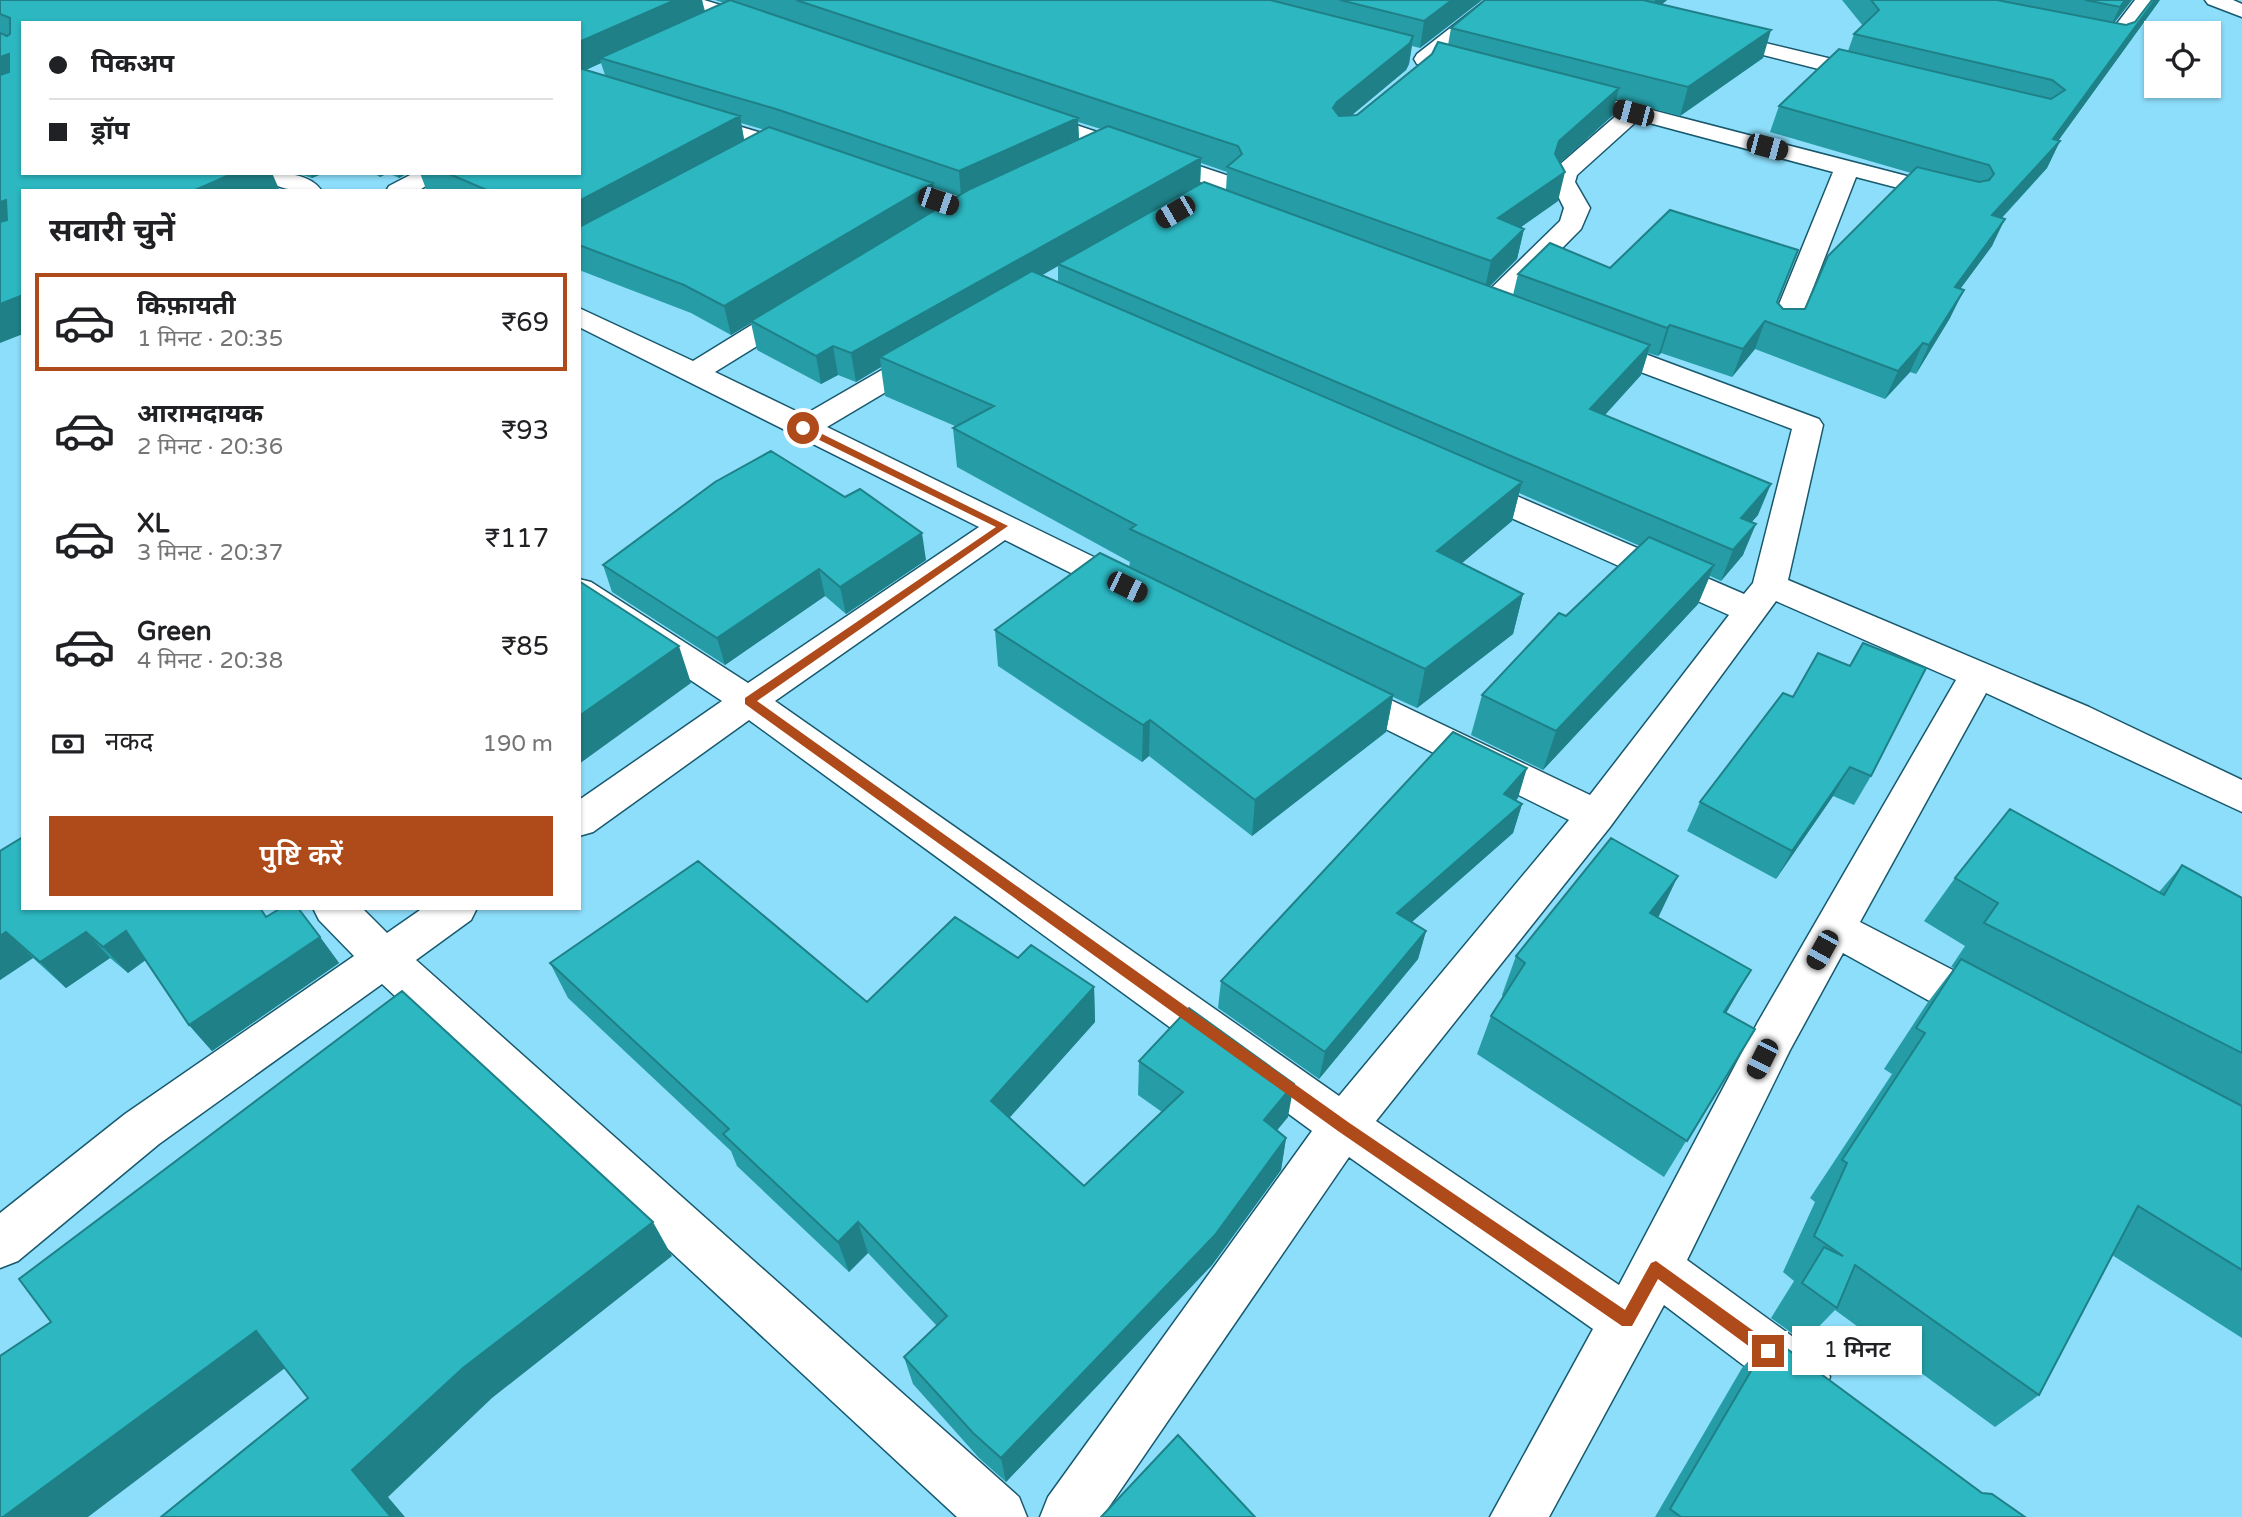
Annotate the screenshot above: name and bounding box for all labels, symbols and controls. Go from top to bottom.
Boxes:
map controls [2144,21,2221,98]
button: locate [2144,21,2221,98]
text: पिकअप [91,48,174,79]
car [1610,97,1657,129]
text: ड्रॉप [91,115,129,146]
car [1744,131,1791,163]
car [915,184,962,218]
car [1152,192,1199,232]
text: सवारी चुनें [49,212,175,250]
text: किफ़ायती [137,290,236,321]
icon: car [53,291,116,354]
text: ₹69 [501,307,549,338]
text: 1 मिनट · 20:35 [137,325,283,353]
text: आरामदायक [137,398,263,429]
icon: car [53,399,116,462]
route start [787,412,819,444]
text: ₹93 [501,415,549,446]
text: 2 मिनट · 20:36 [137,433,283,461]
icon: car [53,507,116,570]
text: XL [137,508,169,539]
text: ₹117 [485,523,549,554]
text: 3 मिनट · 20:37 [137,539,283,567]
car [1104,568,1151,606]
icon: car [53,615,116,678]
text: Green [137,616,212,647]
text: ₹85 [501,631,549,662]
text: 4 मिनट · 20:38 [137,647,283,675]
icon: cash [49,725,87,763]
text: नकद [105,726,153,757]
text: 190 m [483,730,553,758]
button: पुष्टि करें [49,816,553,896]
car [1803,927,1842,973]
car [1744,1036,1781,1082]
callout: 1 मिनट [1792,1326,1922,1376]
route end [1752,1335,1784,1367]
text: 1 मिनट [1823,1336,1891,1364]

